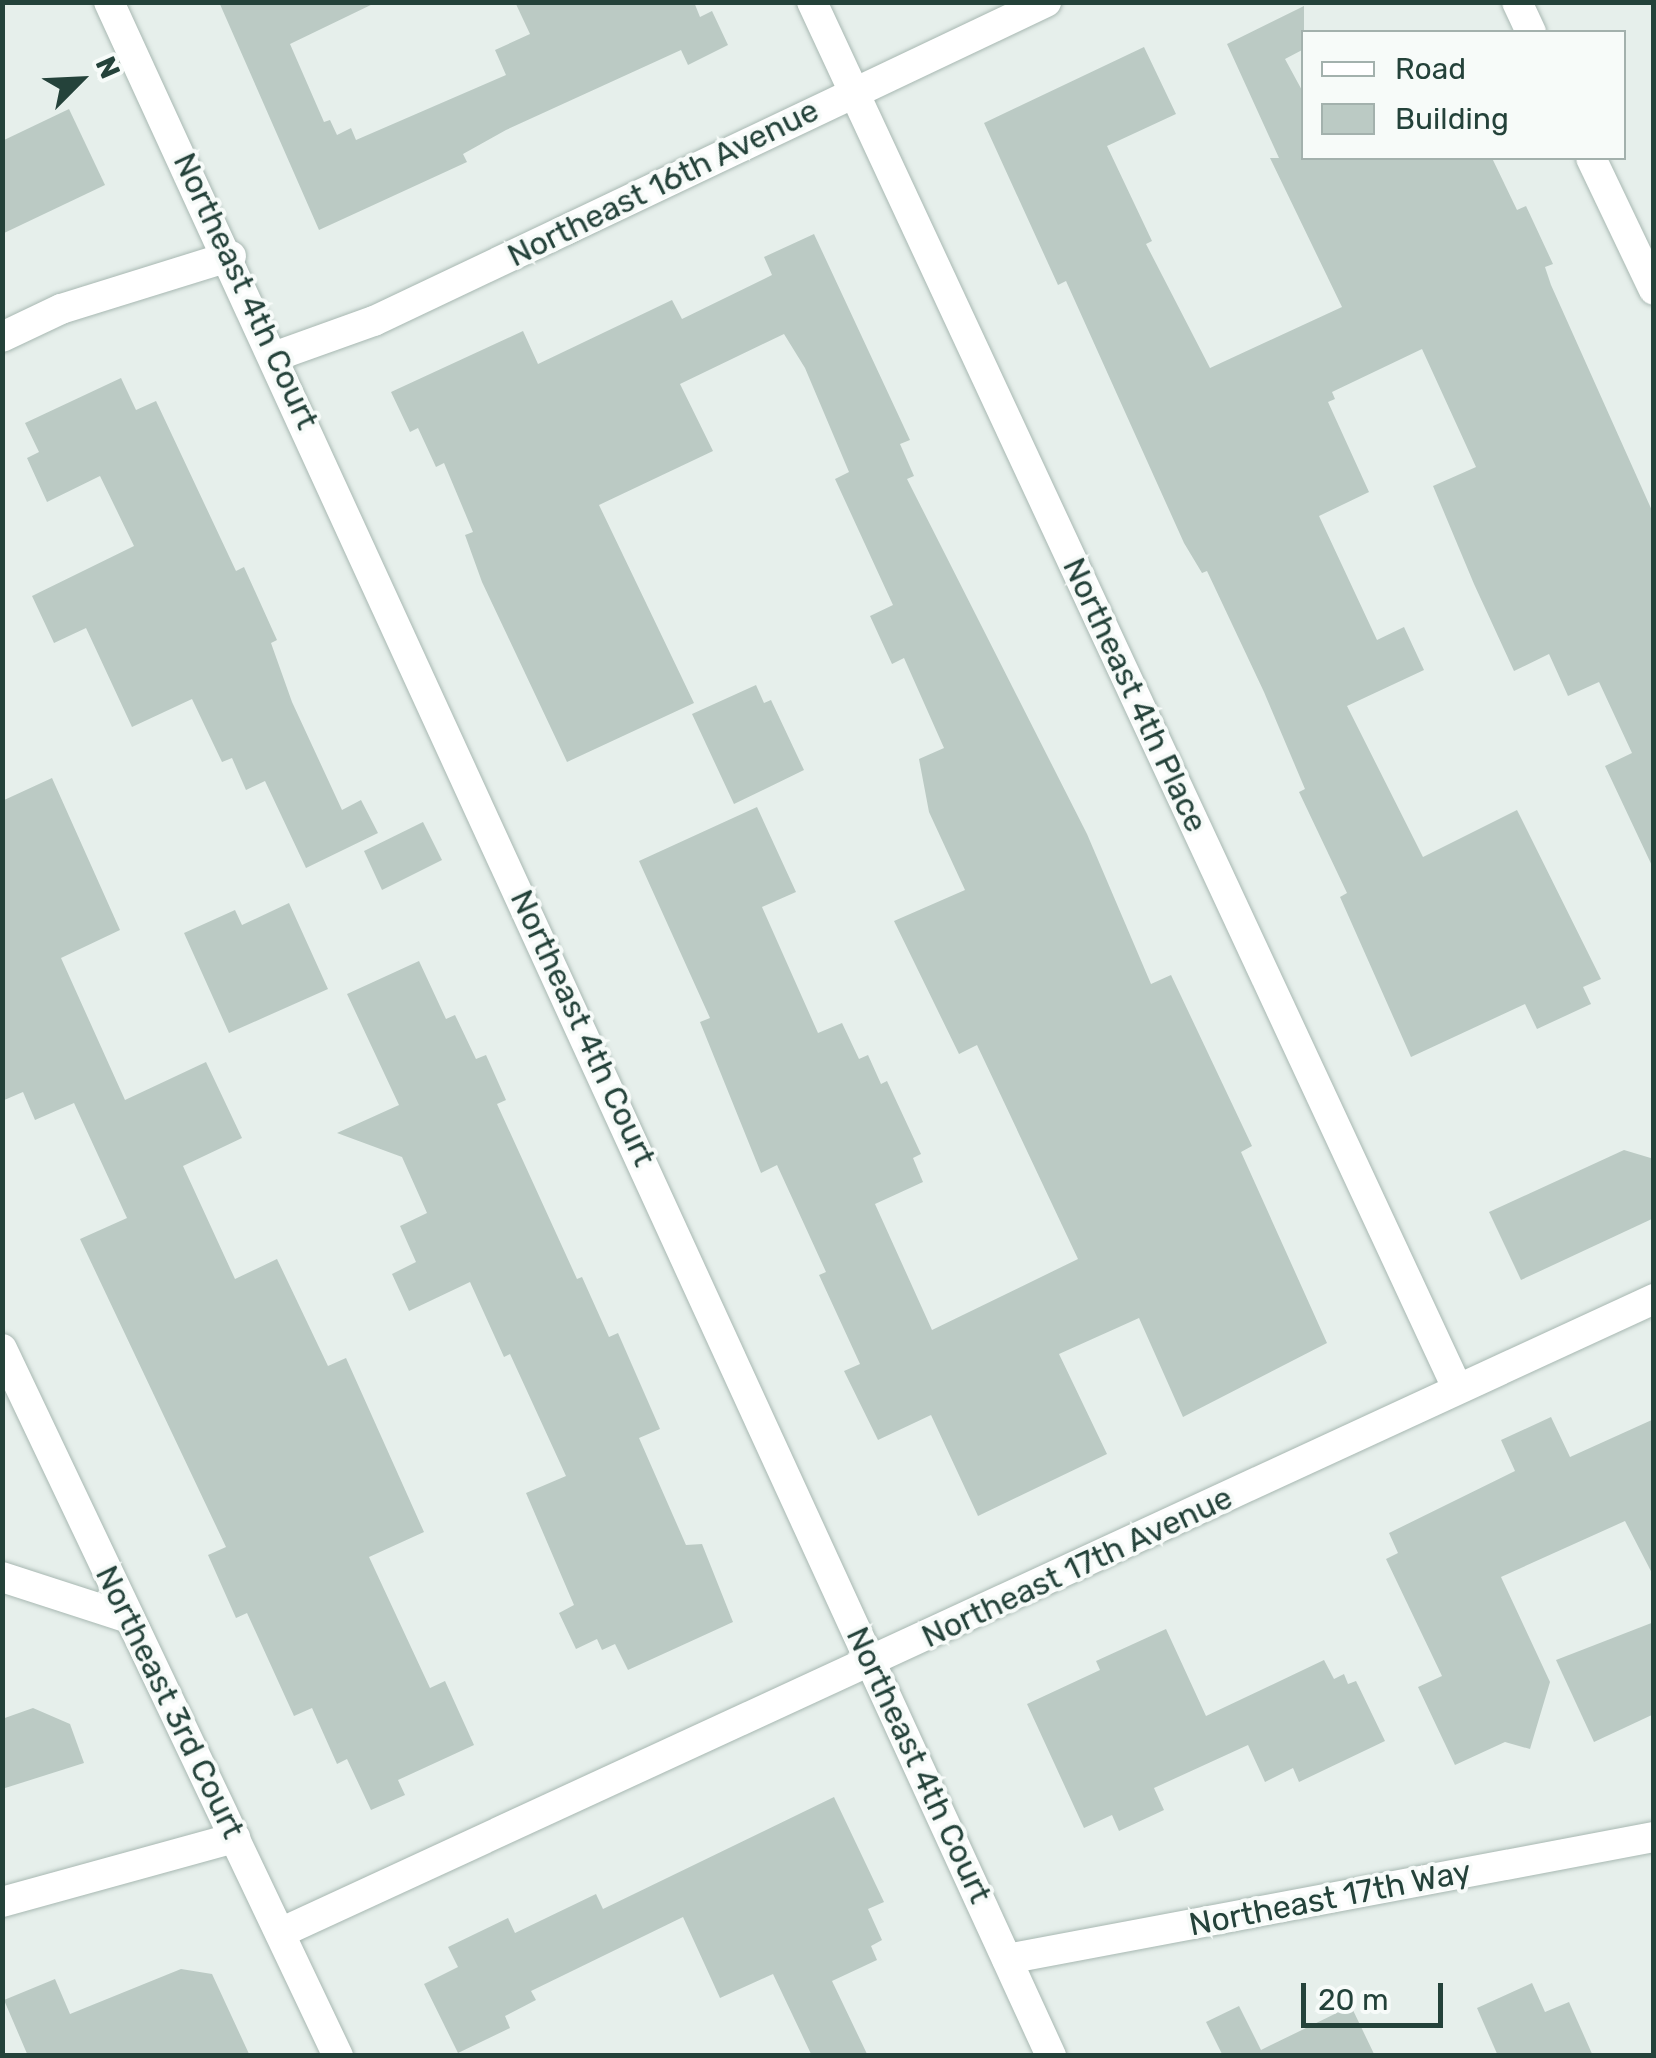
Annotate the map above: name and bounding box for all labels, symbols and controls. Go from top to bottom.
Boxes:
north arrow [30,30,130,130]
legend [1301,30,1626,160]
text: Road [1395,51,1466,87]
text: N [89,52,127,83]
street label: Northeast 16th Avenue [501,91,825,275]
text: Building [1395,101,1509,137]
street label: Northeast 4th Court [165,147,327,435]
street label: Northeast 4th Place [1055,552,1215,838]
street label: Northeast 4th Court [502,884,664,1172]
street label: Northeast 17th Avenue [915,1478,1239,1656]
street label: Northeast 3rd Court [87,1559,253,1845]
street label: Northeast 4th Court [838,1621,1000,1909]
street label: Northeast 17th Way [1186,1852,1474,1944]
scale bar [1306,1963,1448,2025]
text: 20 m [1318,1982,1389,2018]

